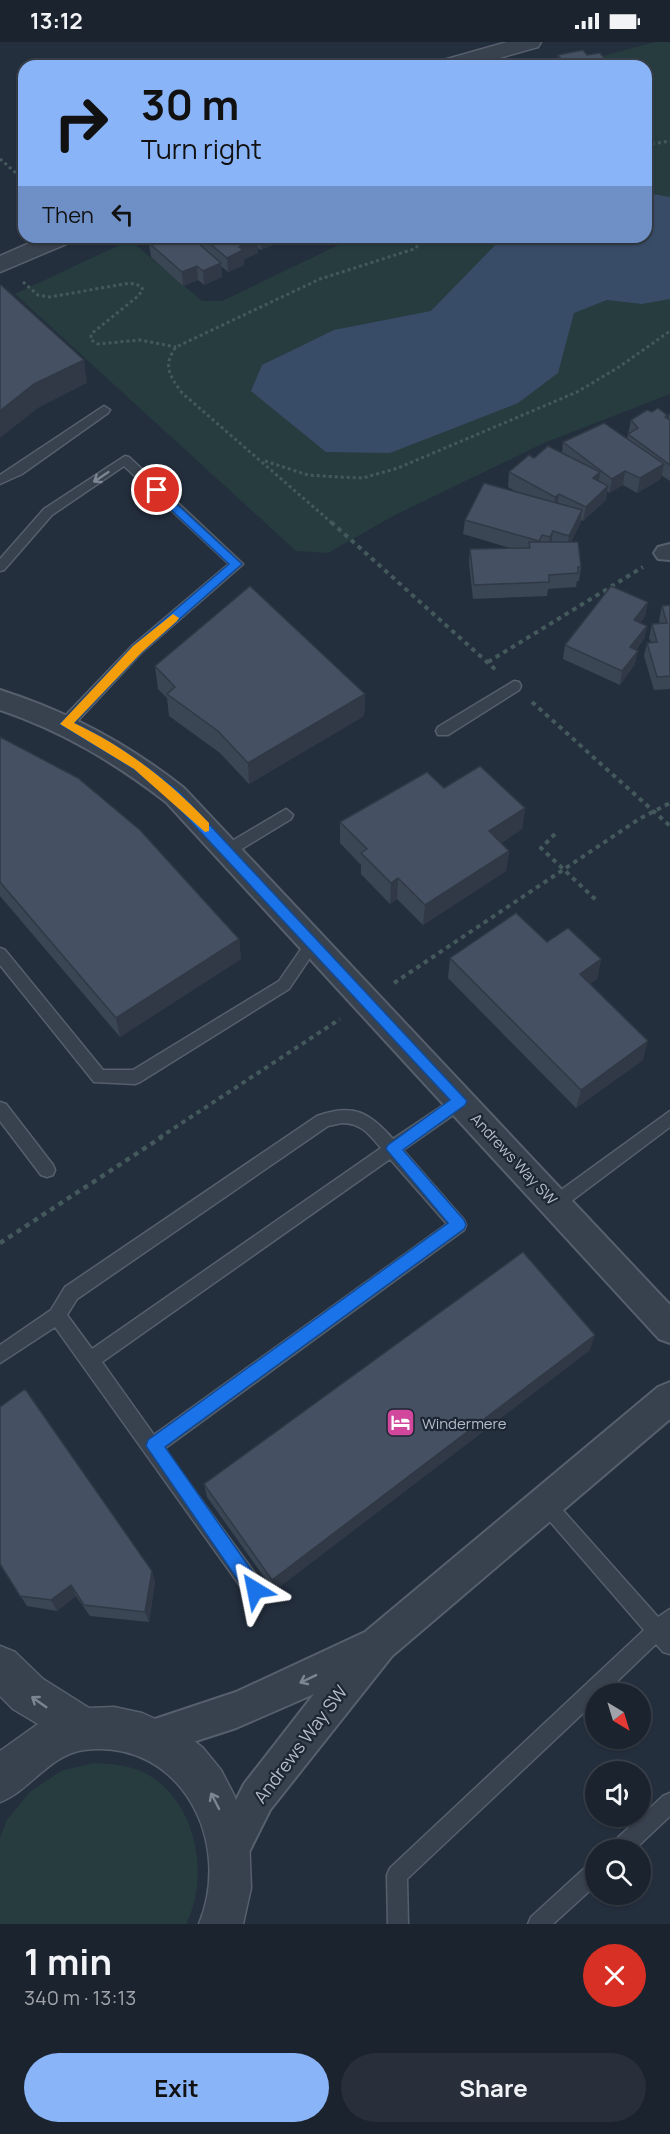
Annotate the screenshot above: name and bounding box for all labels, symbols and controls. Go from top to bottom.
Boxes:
text: 13:12 [30,6,83,36]
text: 30 m [141,75,239,133]
icon: right [42,84,120,162]
text: Turn right [141,130,262,167]
icon: left [106,198,139,231]
text: Then [42,200,94,230]
pin [131,464,182,515]
one-way arrow [93,471,109,483]
icon: arrive [140,473,173,506]
street label: Andrews Way SW [466,1109,562,1209]
hotel icon: Windermere [385,1407,417,1439]
place label: Windermere [422,1413,507,1434]
position arrow [223,1558,287,1622]
one-way arrow [299,1673,317,1685]
street label: Andrews Way SW [248,1680,352,1808]
north arrow [585,1683,651,1749]
map controls [585,1683,651,1905]
one-way arrow [32,1696,48,1708]
button: sound [585,1761,651,1827]
one-way arrow [209,1792,221,1810]
button: search [585,1839,651,1905]
text: 1 min [24,1937,112,1986]
button: close [583,1944,646,2007]
text: 340 m · 13:13 [24,1984,136,2011]
button: Exit [24,2053,329,2122]
button: Share [341,2053,646,2122]

